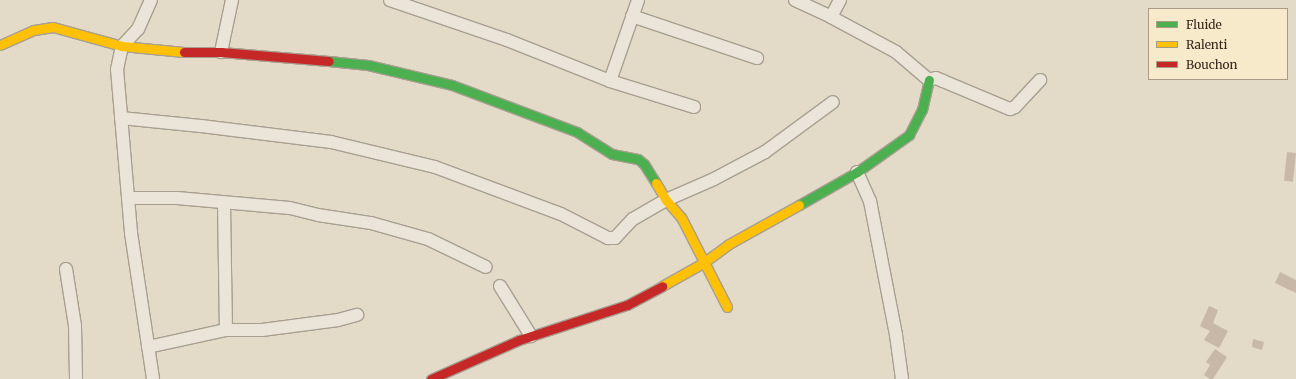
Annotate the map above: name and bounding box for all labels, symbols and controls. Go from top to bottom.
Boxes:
legend [1148,8,1288,80]
text: Fluide [1186,17,1222,32]
text: Ralenti [1186,37,1227,52]
text: Bouchon [1186,57,1238,72]

